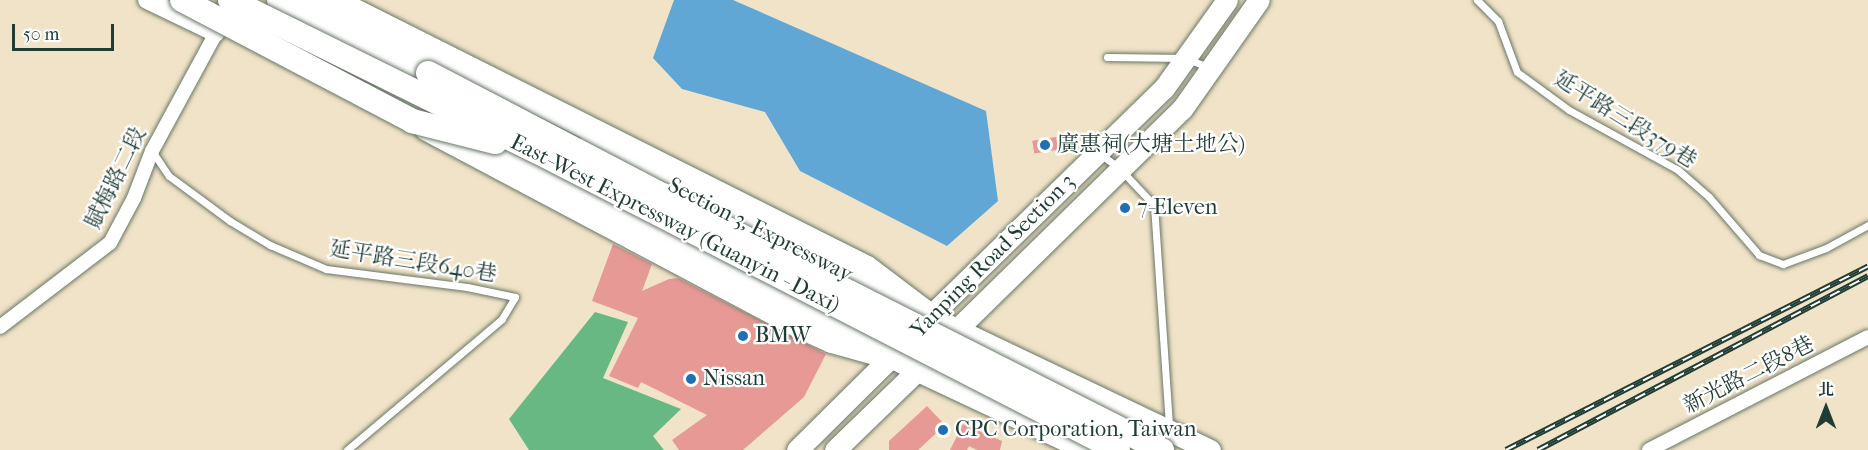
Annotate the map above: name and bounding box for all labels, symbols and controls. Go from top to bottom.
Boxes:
scale bar [15,12,117,50]
text: 50 m [23,24,59,45]
street label: 延平路三段379巷 [1549,66,1701,174]
street label: 賦梅路二段 [80,123,152,233]
street label: East-West Expressway (Guanyin - Daxi) [506,129,844,319]
place label: 廣惠祠(大塘土地公) [1057,132,1245,158]
marker: 廣惠祠(大塘土地公) [1038,138,1052,152]
street label: Yanping Road Section 3 [906,169,1080,343]
street label: Section 3, Expressway [663,172,857,288]
place label: 7-Eleven [1137,195,1218,221]
marker: 7-Eleven [1118,201,1132,215]
street label: 延平路三段640巷 [327,236,499,288]
place label: BMW [755,323,811,349]
marker: BMW [736,329,750,343]
street label: 新光路二段8巷 [1679,331,1819,419]
place label: Nissan [703,366,765,392]
marker: Nissan [684,372,698,386]
north arrow [1796,378,1856,438]
text: 北 [1818,380,1834,399]
place label: CPC Corporation, Taiwan [955,417,1196,443]
marker: CPC Corporation, Taiwan [936,423,950,437]

